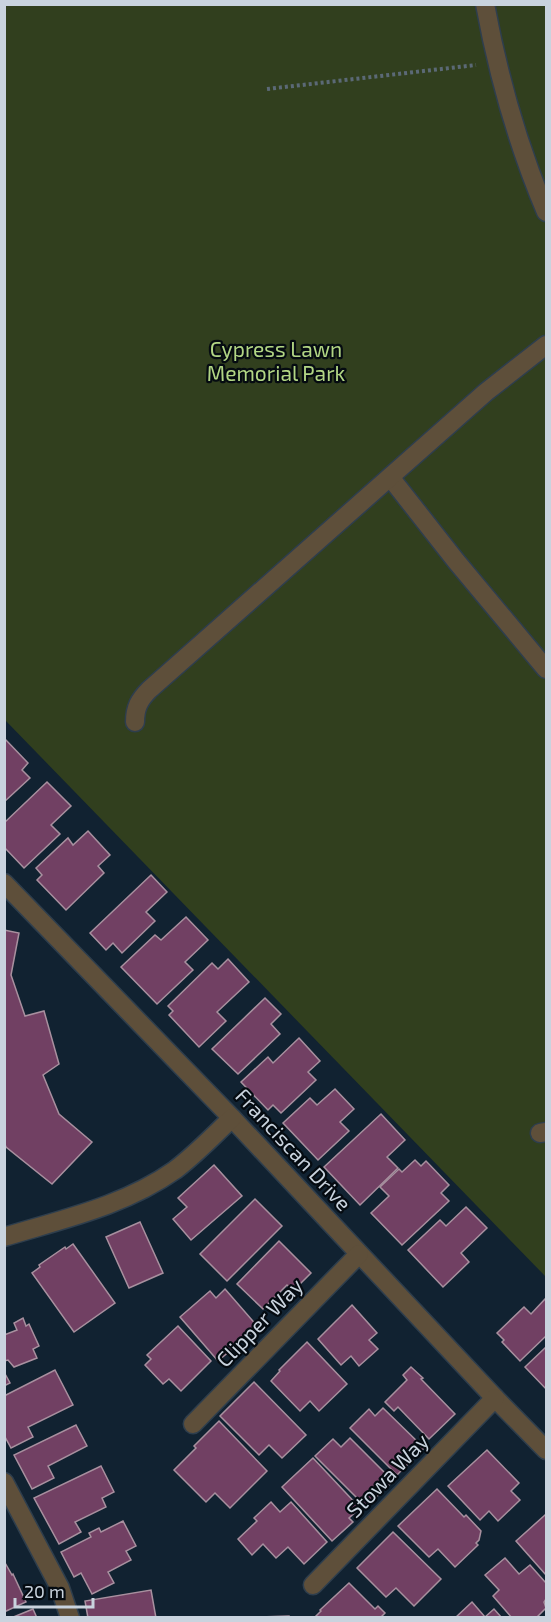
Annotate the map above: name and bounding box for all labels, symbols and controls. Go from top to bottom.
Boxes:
park label: Cypress Lawn Memorial Park [207,336,346,385]
street label: Franciscan Drive [231,1083,357,1215]
street label: Clipper Way [210,1272,307,1372]
street label: Stowa Way [341,1428,433,1522]
scale bar [15,1571,93,1609]
text: 20 m [24,1580,65,1602]

